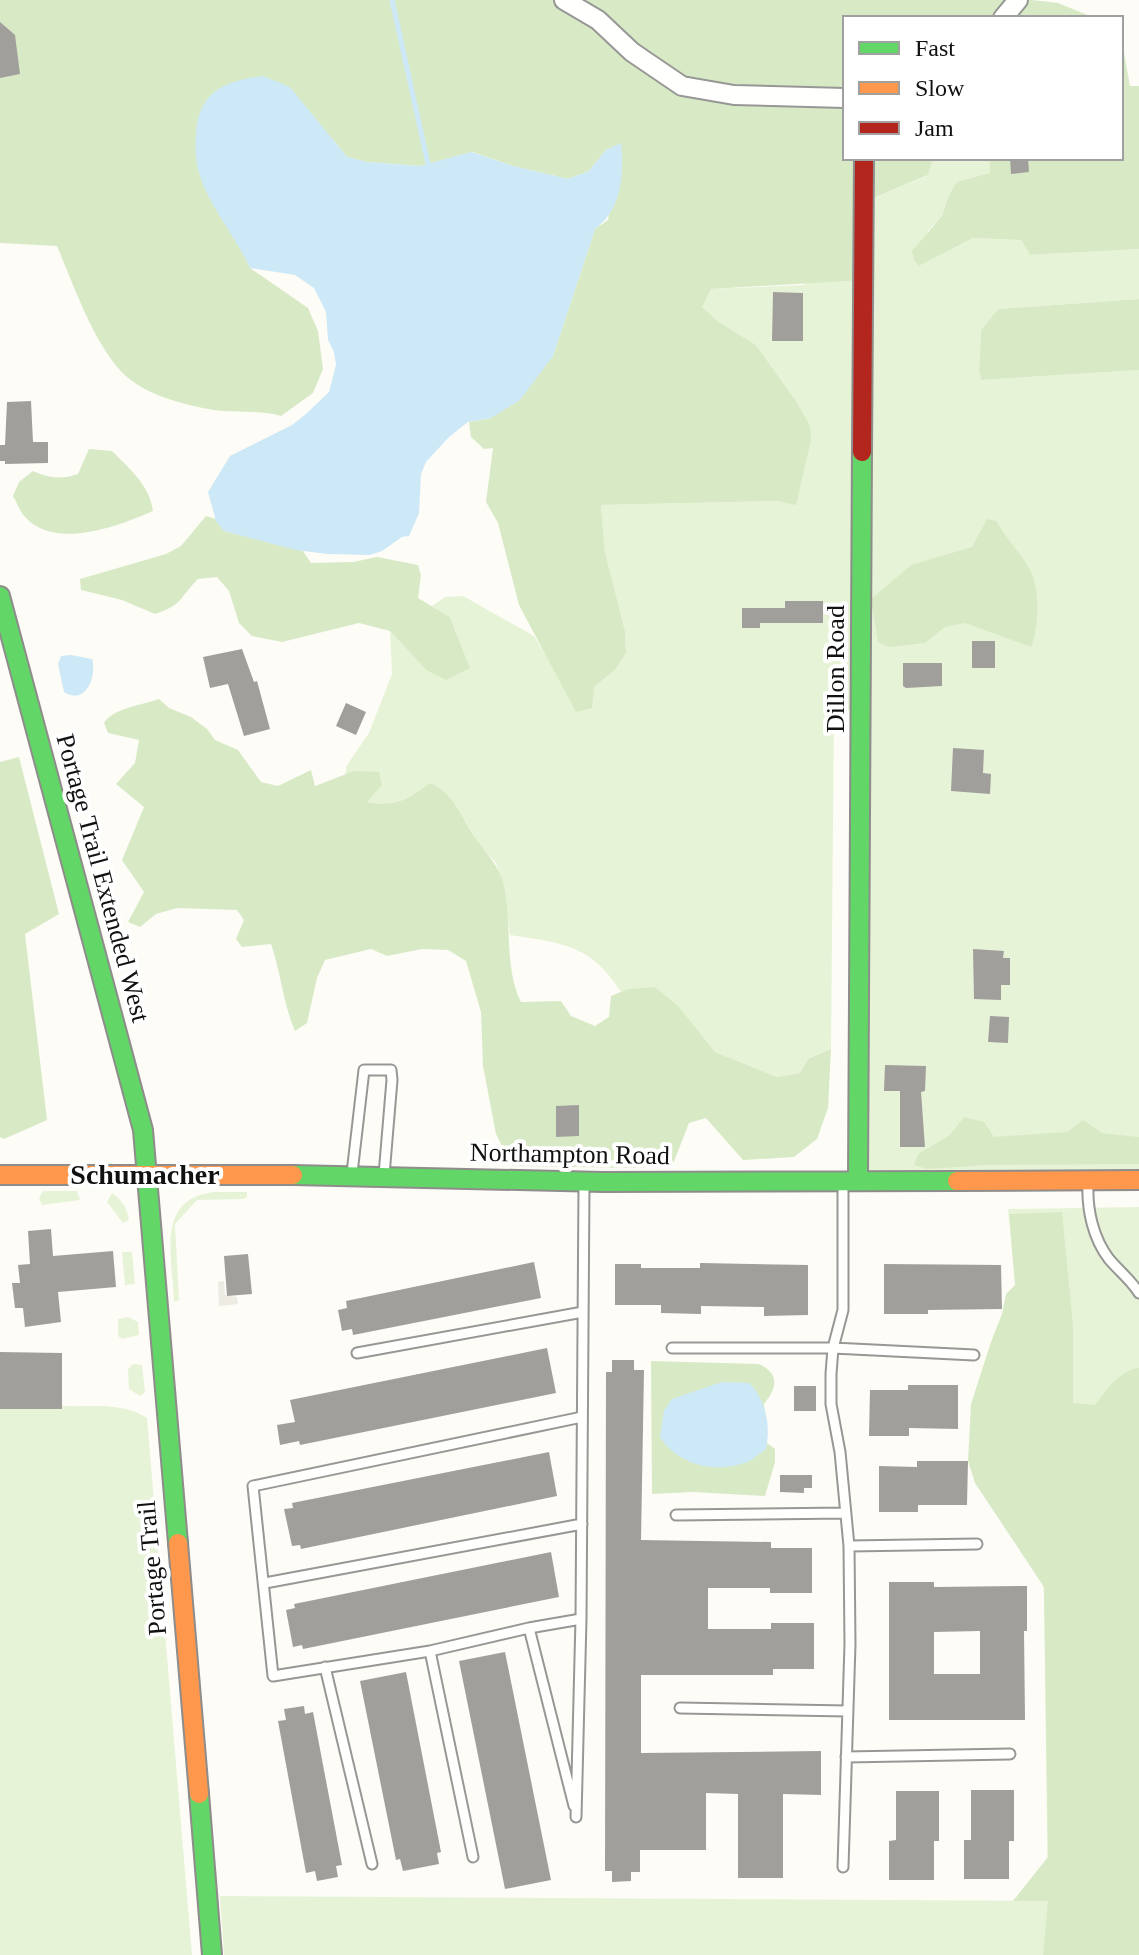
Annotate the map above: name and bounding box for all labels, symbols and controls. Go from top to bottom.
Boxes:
legend [843,16,1123,160]
text: Fast [915,35,955,61]
text: Slow [915,75,965,101]
text: Jam [915,115,954,141]
street label: Dillon Road [821,605,850,733]
street label: Portage Trail Extended West [51,731,156,1026]
street label: Northampton Road [470,1138,670,1170]
district label: Schumacher [70,1159,220,1190]
street label: Portage Trail [132,1499,172,1637]

